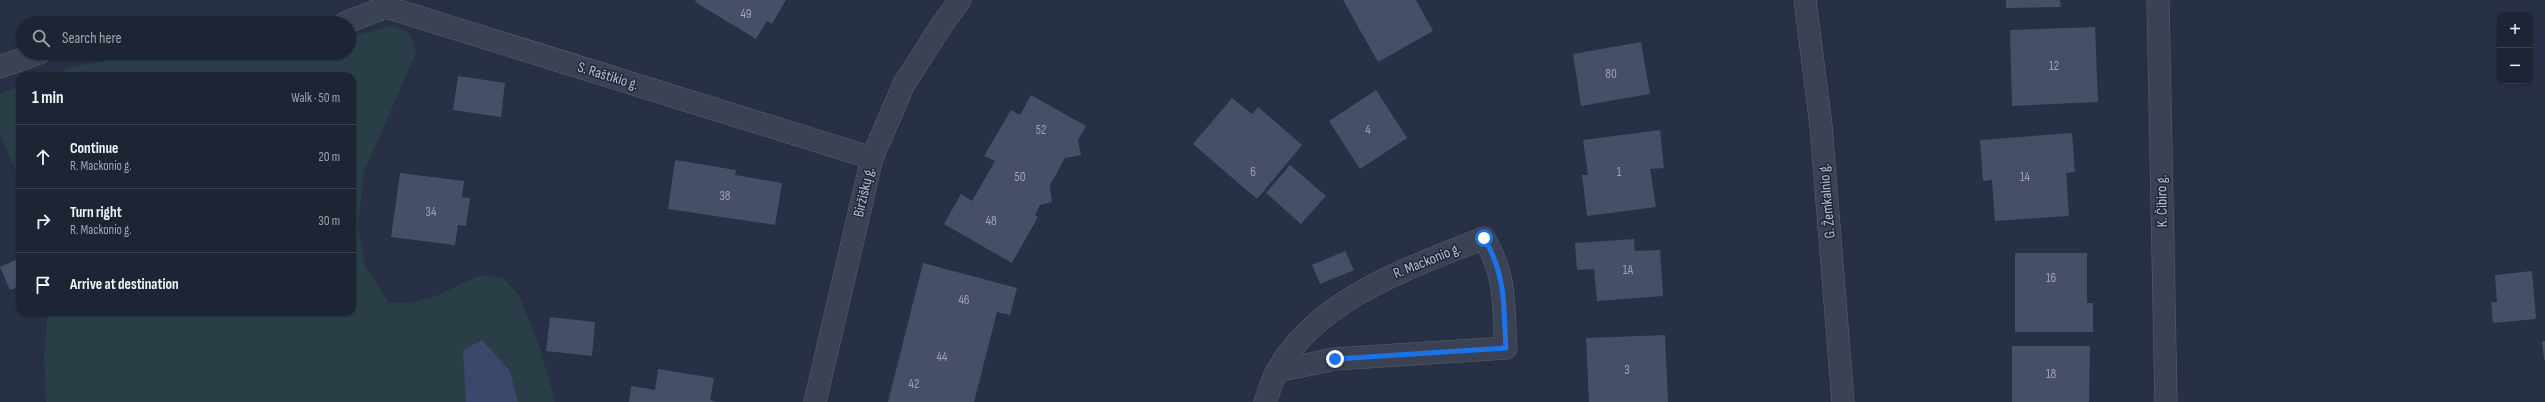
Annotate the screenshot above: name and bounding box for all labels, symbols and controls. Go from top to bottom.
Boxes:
house number: 49 [740,6,752,22]
map controls [2497,12,2533,84]
button: + [2497,12,2533,48]
search box [16,16,356,60]
icon: search [30,27,52,49]
text: Search here [62,29,122,48]
button: − [2497,48,2533,84]
street label: S. Raštikio g. [575,58,641,94]
house number: 12 [2049,58,2059,74]
house number: 80 [1605,66,1617,82]
text: 1 min [32,88,64,108]
text: Walk · 50 m [291,90,340,106]
house number: 52 [1036,122,1046,138]
house number: 4 [1365,122,1371,138]
text: Continue [70,139,119,158]
icon: ahead [32,146,54,168]
text: 20 m [318,149,340,165]
text: R. Mackonio g. [70,158,132,174]
street label: G. Žemkalnio g. [1814,163,1840,239]
house number: 6 [1250,164,1256,180]
house number: 1 [1617,164,1622,180]
street label: Biržiškų g. [849,165,879,219]
house number: 50 [1014,169,1026,185]
house number: 14 [2020,169,2031,185]
street label: K. Čibiro g. [2152,174,2172,228]
house number: 38 [719,188,731,204]
text: Turn right [70,203,122,222]
house number: 34 [426,204,437,220]
icon: right [32,210,54,232]
text: 30 m [318,213,340,229]
house number: 48 [985,213,997,229]
text: R. Mackonio g. [70,222,132,238]
route start [1475,229,1493,247]
street label: R. Mackonio g. [1390,239,1464,283]
house number: 1A [1623,262,1634,278]
house number: 16 [2046,270,2056,286]
icon: arrive [32,274,54,296]
text: Arrive at destination [70,275,179,294]
house number: 46 [958,292,970,308]
house number: 44 [937,349,948,365]
route end [1326,350,1344,368]
house number: 3 [1624,362,1630,378]
house number: 18 [2046,366,2056,382]
house number: 42 [909,376,919,392]

